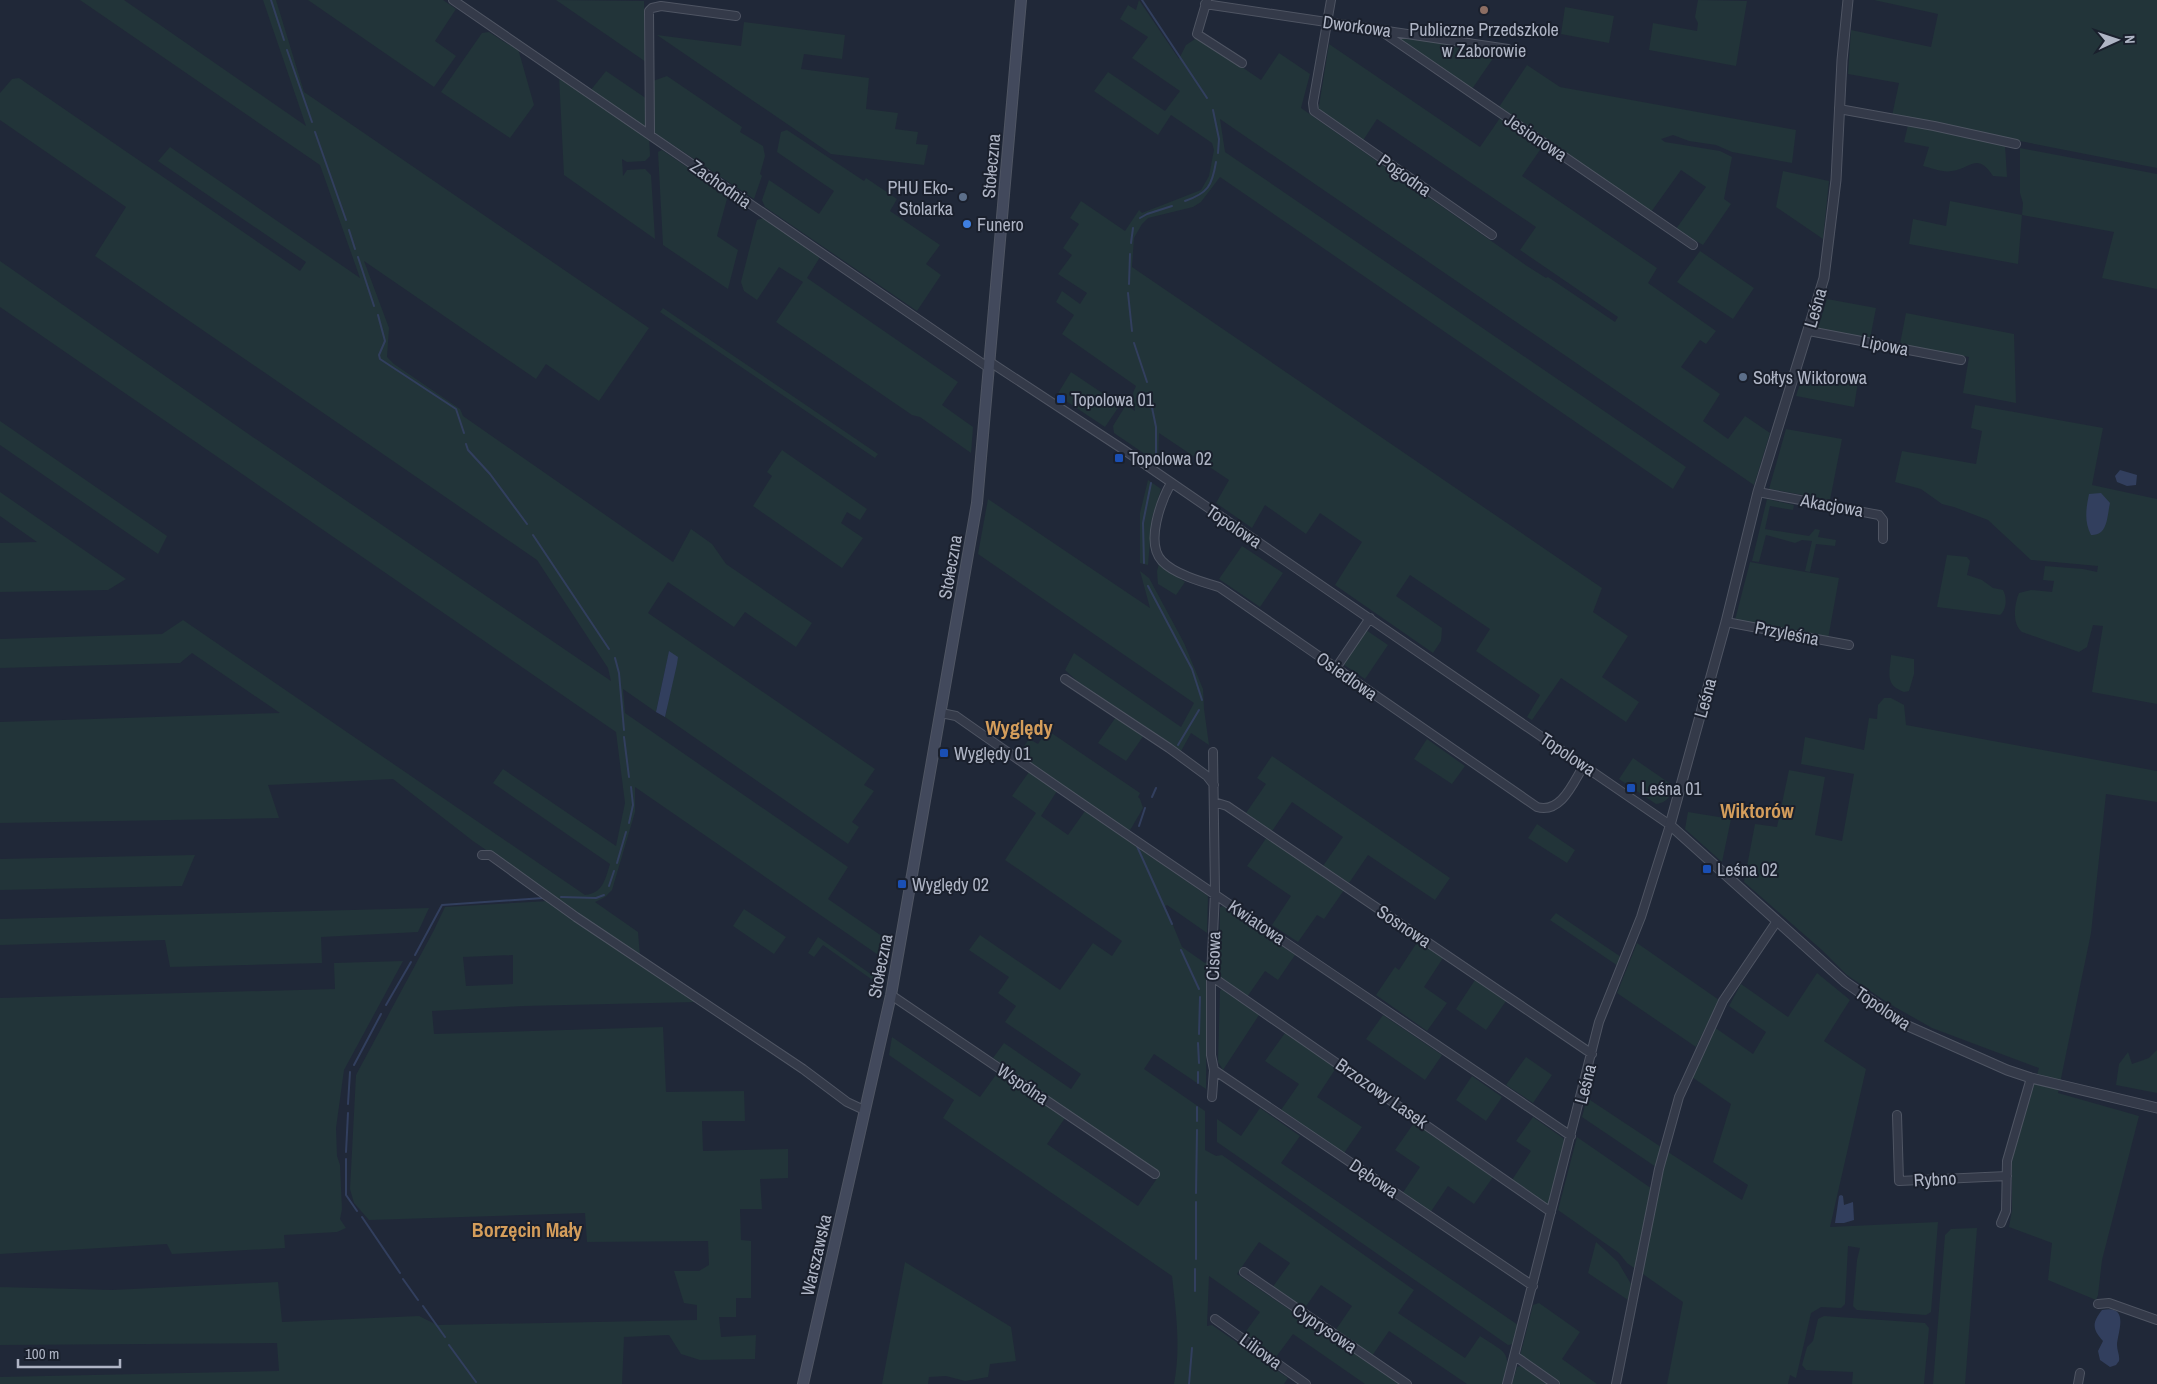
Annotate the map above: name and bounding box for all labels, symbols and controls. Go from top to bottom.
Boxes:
marker: Publiczne Przedszkole w Zaborowie [1478,4,1490,16]
street label: Dworkowa [1321,9,1393,43]
north arrow [2092,15,2142,65]
place label: Publiczne Przedszkole w Zaborowie [1409,17,1559,63]
text: N [2121,35,2139,44]
street label: Jesionowa [1500,107,1572,167]
street label: Stołeczna [976,133,1006,199]
street label: Pogodna [1374,148,1436,202]
street label: Zachodnia [685,154,757,214]
place label: PHU Eko- Stolarka [887,175,953,221]
marker: PHU Eko- Stolarka [957,191,969,203]
place label: Funero [977,212,1024,237]
marker: Funero [961,218,973,230]
street label: Leśna [1797,285,1833,331]
street label: Lipowa [1859,328,1911,362]
place label: Sołtys Wiktorowa [1753,365,1867,390]
marker: Sołtys Wiktorowa [1737,371,1749,383]
place label: Topolowa 01 [1071,387,1155,412]
marker: Topolowa 01 [1055,393,1067,405]
place label: Topolowa 02 [1129,446,1212,471]
marker: Topolowa 02 [1113,452,1125,464]
street label: Akacjowa [1798,487,1865,523]
street label: Topolowa [1201,498,1267,554]
street label: Stołeczna [932,533,968,601]
street label: Przyleśna [1753,615,1821,651]
street label: Osiedlowa [1311,646,1383,706]
street label: Leśna [1688,675,1722,721]
district label: Wyględy [985,714,1053,741]
street label: Topolowa [1535,726,1601,782]
place label: Wyględy 01 [954,741,1032,766]
marker: Wyględy 01 [938,747,950,759]
place label: Leśna 01 [1641,776,1703,801]
marker: Leśna 01 [1625,782,1637,794]
district label: Wiktorów [1720,797,1794,824]
place label: Leśna 02 [1717,857,1778,882]
marker: Leśna 02 [1701,863,1713,875]
place label: Wyględy 02 [912,872,989,897]
marker: Wyględy 02 [896,878,908,890]
street label: Kwiatowa [1223,894,1291,950]
street label: Sosnowa [1372,899,1436,953]
street label: Cisowa [1200,931,1226,981]
street label: Stołeczna [862,932,898,1000]
street label: Topolowa [1850,980,1916,1036]
street label: Brzozowy Lasek [1331,1052,1434,1134]
street label: Wspólna [992,1058,1054,1110]
street label: Leśna [1568,1061,1602,1107]
street label: Dębowa [1345,1152,1403,1204]
street label: Rybno [1913,1165,1957,1193]
street label: Warszawska [794,1212,838,1298]
district label: Borzęcin Mały [472,1216,583,1243]
street label: Cyprysowa [1288,1297,1362,1359]
street label: Liliowa [1235,1327,1287,1375]
scale bar [18,1336,120,1368]
text: 100 m [25,1343,59,1364]

